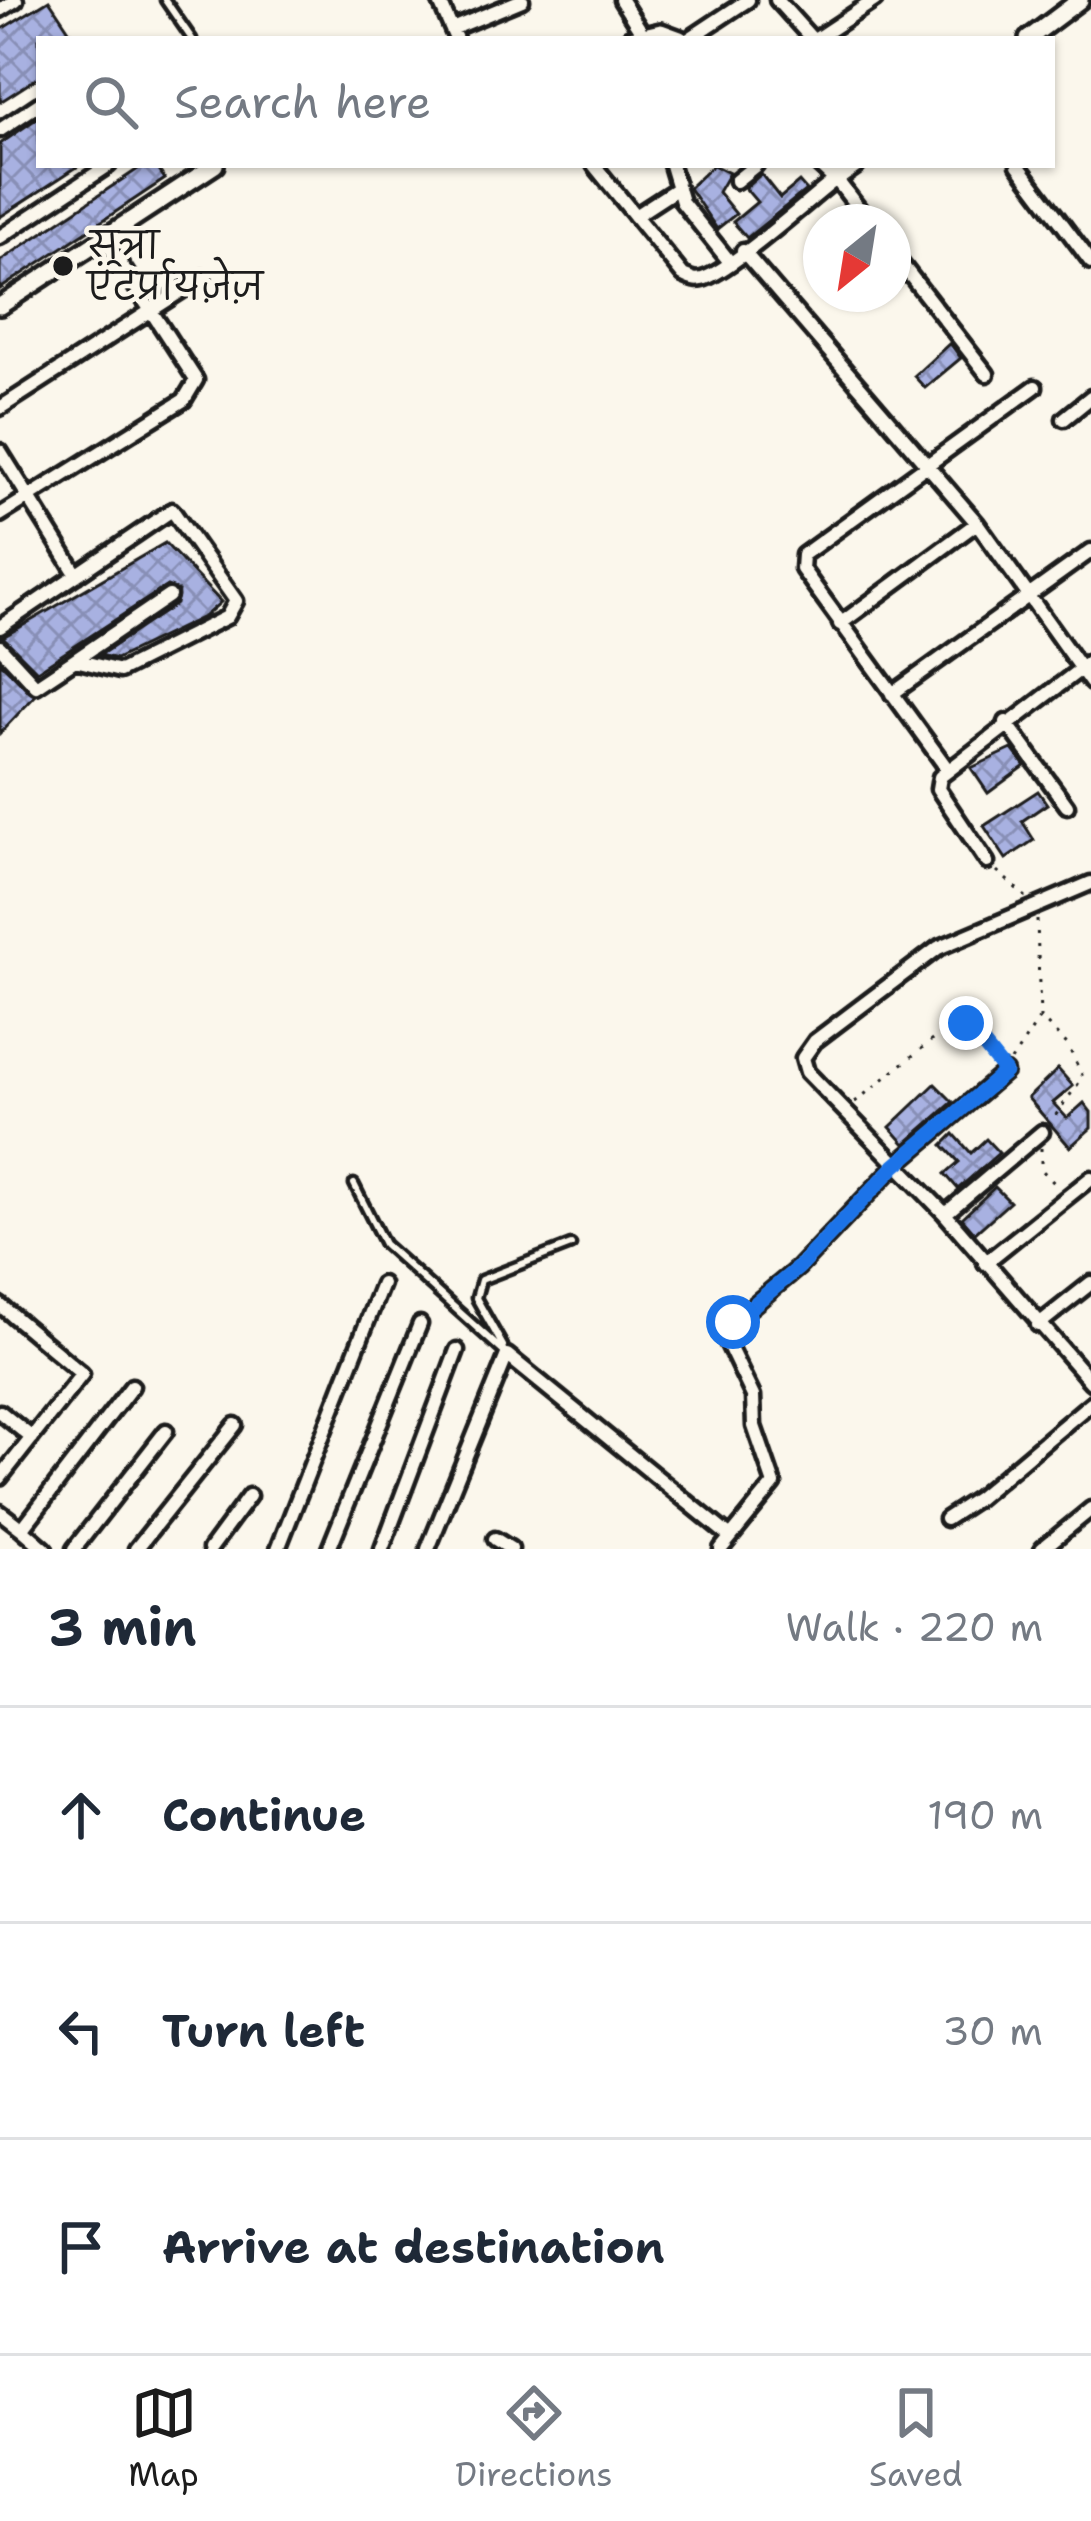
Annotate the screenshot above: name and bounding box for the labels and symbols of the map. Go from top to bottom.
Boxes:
north arrow [803,204,911,312]
place label: सूत्रा एंटर्प्रायज़ेज़ [85,221,266,311]
marker: सूत्रा एंटर्प्रायज़ेज़ [50,253,76,279]
route end [939,996,993,1050]
route start [706,1295,760,1349]

